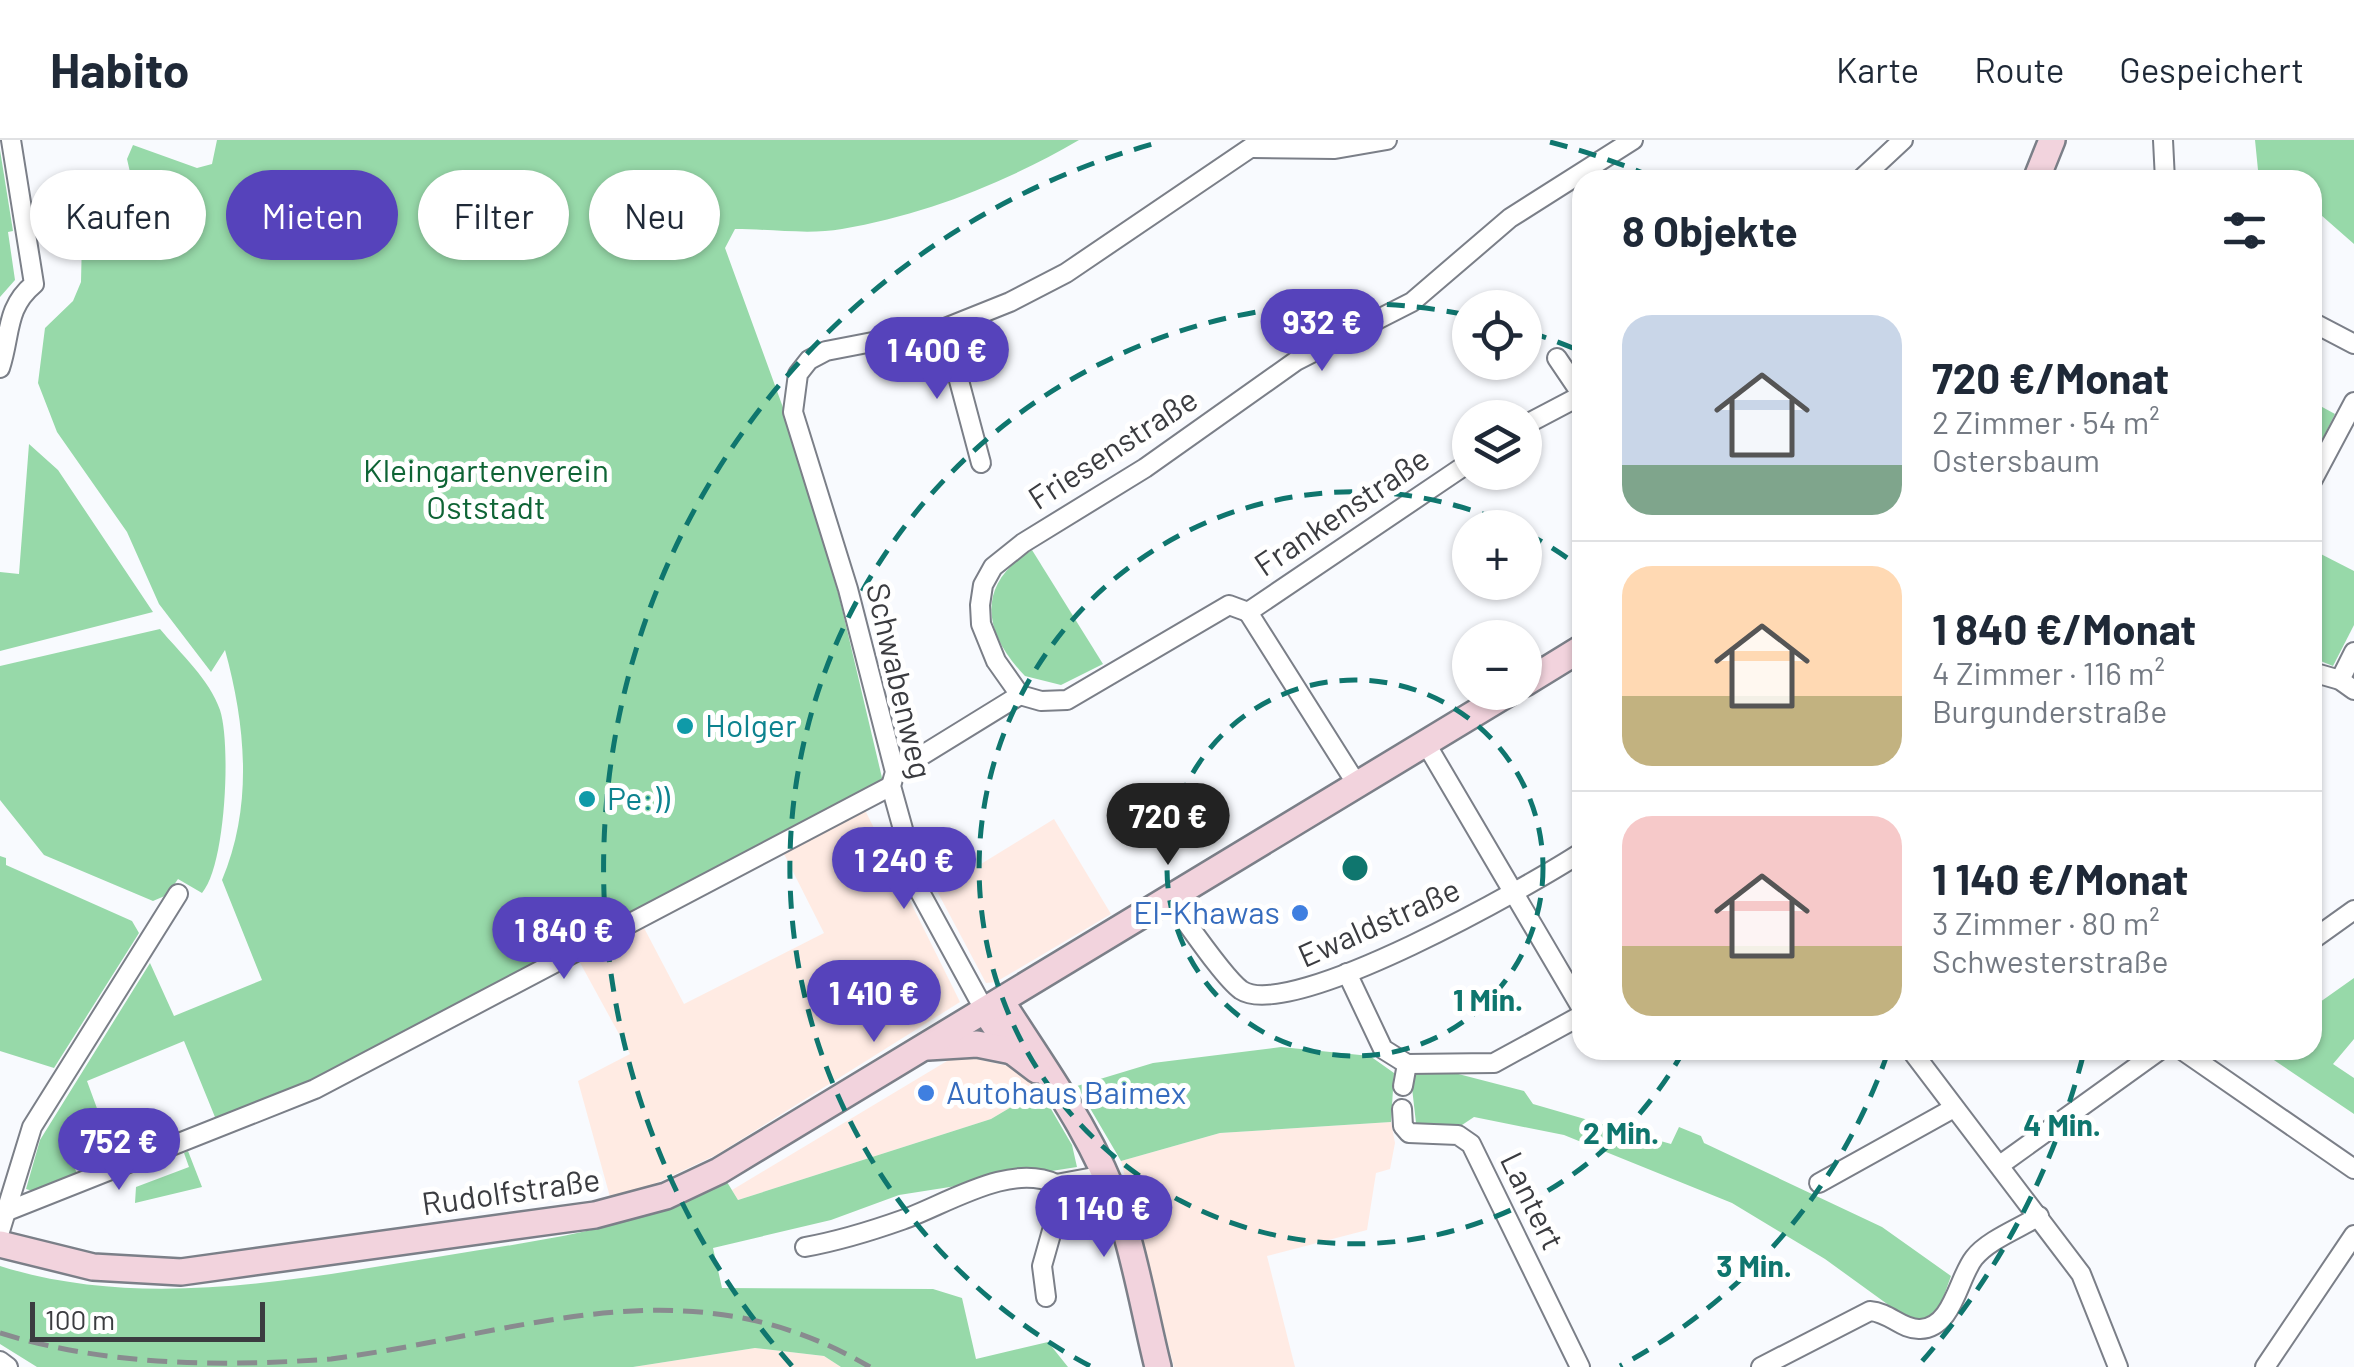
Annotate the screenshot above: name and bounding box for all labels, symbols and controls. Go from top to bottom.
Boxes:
text: Habito [50,40,190,98]
text: Karte [1836,48,1919,90]
text: Route [1974,48,2064,90]
text: Gespeichert [2119,48,2304,90]
chip: Kaufen [30,170,206,260]
chip: Mieten [226,170,398,260]
chip: Filter [418,170,569,260]
chip: Neu [589,170,720,260]
icon: filters [2217,203,2272,258]
text: 8 Objekte [1622,205,1798,255]
pin: 932 € [1252,289,1392,374]
map controls [1452,290,1542,710]
button: locate [1452,290,1542,380]
text: 932 € [1283,302,1361,340]
pin: 1 400 € [845,317,1029,402]
text: 1 400 € [887,330,987,368]
text: 720 €/Monat [1932,352,2169,402]
icon: home [1702,355,1822,475]
street label: Friesenstraße [1020,379,1204,516]
button: layers [1452,400,1542,490]
text: 2 Zimmer · 54 m² [1932,402,2160,440]
street label: Frankenstraße [1246,438,1435,583]
text: Ostersbaum [1932,440,2100,478]
park label: Kleingartenverein Oststadt [363,450,609,525]
button: + [1452,510,1542,600]
street label: Schwabenweg [860,579,942,782]
text: 1 840 €/Monat [1932,603,2196,653]
icon: home [1702,606,1822,726]
button: − [1452,620,1542,710]
text: 4 Zimmer · 116 m² [1932,653,2165,691]
text: Burgunderstraße [1932,691,2167,729]
place label: Holger [705,705,797,743]
marker: Holger [674,715,696,737]
place label: Pe:)) [607,778,671,816]
pin: 720 € [1098,783,1238,868]
marker: Pe:)) [576,788,598,810]
text: 720 € [1129,796,1207,834]
pin: 1 240 € [812,827,996,912]
text: 1 240 € [854,840,954,878]
centre of rings [1337,850,1373,886]
text: 1 140 €/Monat [1932,853,2188,903]
icon: home [1702,856,1822,976]
street label: Ewaldstraße [1291,869,1465,974]
place label: El-Khawas [1133,892,1280,930]
pin: 1 840 € [472,897,656,982]
marker: El-Khawas [1289,902,1311,924]
text: 3 Zimmer · 80 m² [1932,903,2160,941]
text: 1 840 € [514,910,614,948]
text: Schwesterstraße [1932,941,2169,979]
pin: 1 410 € [782,960,966,1045]
text: 1 410 € [829,973,919,1011]
text: 1 Min. [1453,981,1523,1017]
place label: Autohaus Baimex [946,1072,1186,1110]
marker: Autohaus Baimex [915,1082,937,1104]
text: 4 Min. [2023,1106,2101,1142]
pin: 752 € [49,1108,189,1193]
text: 2 Min. [1583,1114,1659,1150]
text: 752 € [80,1121,158,1159]
street label: Lantert [1494,1145,1574,1255]
street label: Rudolfstraße [419,1159,602,1221]
pin: 1 140 € [1012,1175,1196,1260]
text: 1 140 € [1057,1188,1151,1226]
text: 3 Min. [1716,1247,1792,1283]
scale bar [30,1297,265,1342]
text: 100 m [45,1302,115,1336]

